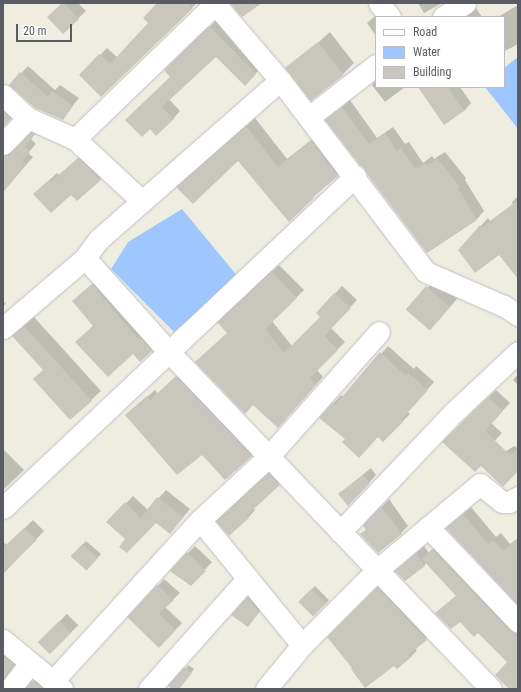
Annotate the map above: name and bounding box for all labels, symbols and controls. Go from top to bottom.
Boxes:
scale bar [18,16,74,42]
legend [375,16,505,88]
text: 20 m [23,24,47,38]
text: Road [413,25,437,39]
text: Water [413,45,441,59]
text: Building [413,65,451,79]

